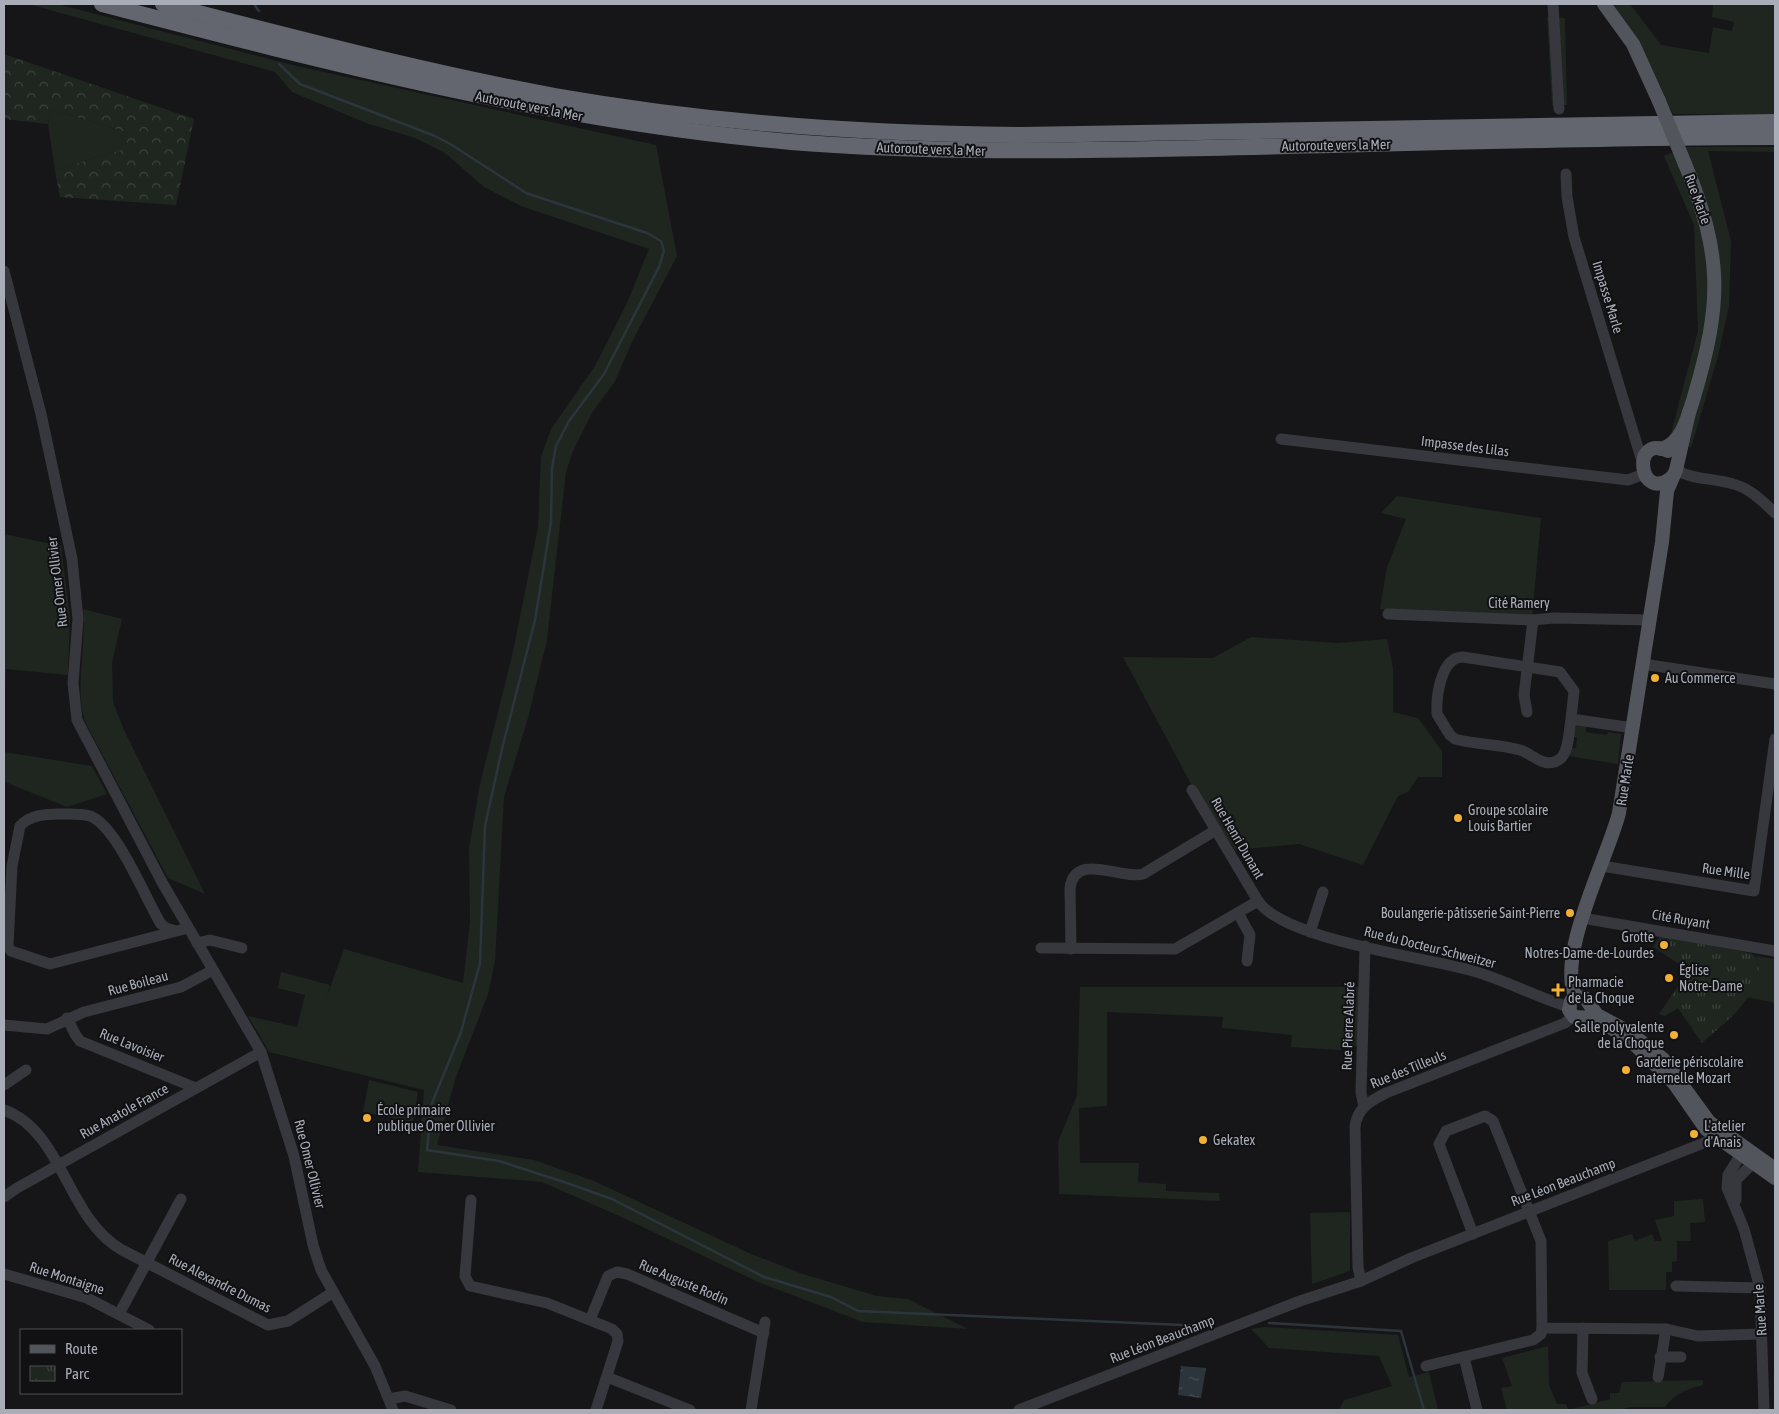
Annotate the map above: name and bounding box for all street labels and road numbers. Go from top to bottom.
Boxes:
street label: Autoroute vers la Mer [474,88,585,124]
street label: Autoroute vers la Mer [1282,136,1391,154]
street label: Autoroute vers la Mer [876,139,986,159]
street label: Rue Marle [1682,172,1714,226]
street label: Impasse Marle [1589,259,1627,335]
street label: Impasse des Lilas [1420,433,1510,459]
street label: Rue Omer Ollivier [43,535,70,628]
street label: Cité Ramery [1488,595,1550,611]
street label: Rue Marle [1613,753,1637,807]
street label: Rue Henri Dunant [1208,794,1268,882]
street label: Rue Mille [1701,860,1751,882]
street label: Cité Ruyant [1651,906,1711,932]
street label: Rue du Docteur Schweitzer [1363,923,1498,971]
street label: Rue Boileau [106,967,170,999]
street label: Rue Pierre Alabré [1338,981,1358,1071]
street label: Rue Lavoisier [97,1025,167,1065]
street label: Rue des Tilleuls [1368,1047,1448,1091]
street label: Rue Anatole France [77,1080,171,1142]
street label: Rue Omer Ollivier [291,1118,329,1211]
street label: Rue Léon Beauchamp [1509,1155,1618,1209]
street label: Rue Alexandre Dumas [166,1250,274,1316]
street label: Rue Auguste Rodin [637,1256,731,1308]
street label: Rue Montaigne [28,1258,106,1298]
street label: Rue Marle [1750,1284,1770,1336]
street label: Rue Léon Beauchamp [1108,1312,1217,1366]

